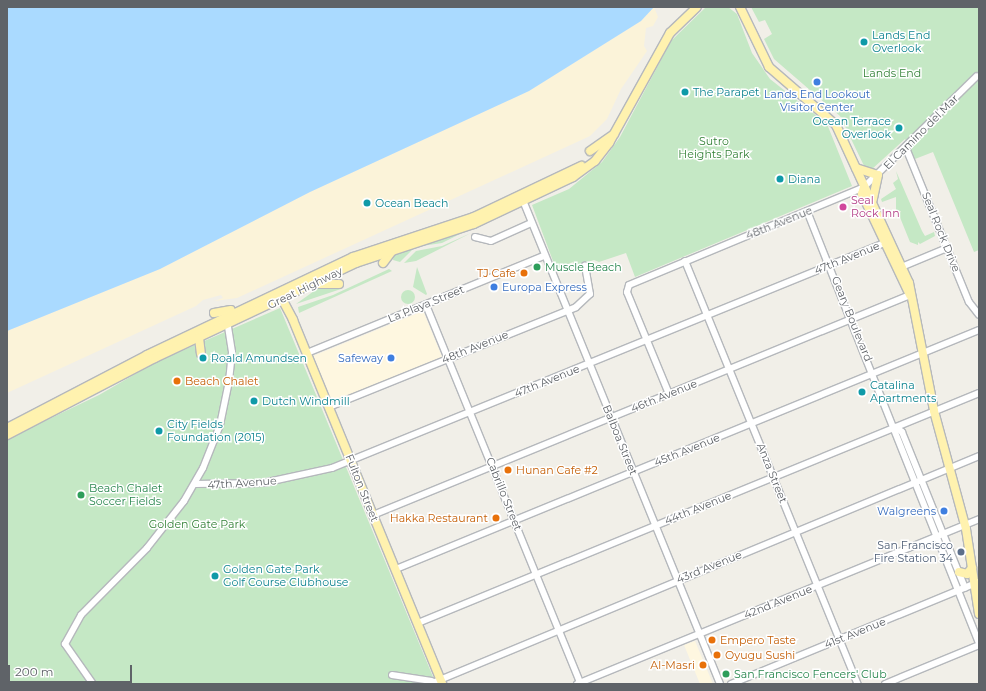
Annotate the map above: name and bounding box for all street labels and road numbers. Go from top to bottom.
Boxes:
street label: El Camino del Mar [881,92,961,172]
street label: Seal Rock Drive [919,190,963,274]
street label: 48th Avenue [744,204,814,242]
street label: 47th Avenue [812,239,882,277]
street label: Great Highway [265,264,345,312]
street label: Geary Boulevard [829,274,875,364]
street label: La Playa Street [386,283,466,325]
street label: 48th Avenue [440,328,510,366]
street label: 47th Avenue [512,362,582,400]
street label: 46th Avenue [629,377,699,415]
street label: Balboa Street [600,403,640,477]
street label: 45th Avenue [652,431,722,469]
street label: Anza Street [754,441,790,505]
street label: Fulton Street [342,452,382,524]
street label: Cabrillo Street [483,455,525,533]
street label: 47th Avenue [207,474,277,492]
street label: 44th Avenue [663,489,733,527]
street label: 43rd Avenue [674,548,744,586]
street label: 42nd Avenue [742,582,814,622]
street label: 41st Avenue [822,615,888,651]

